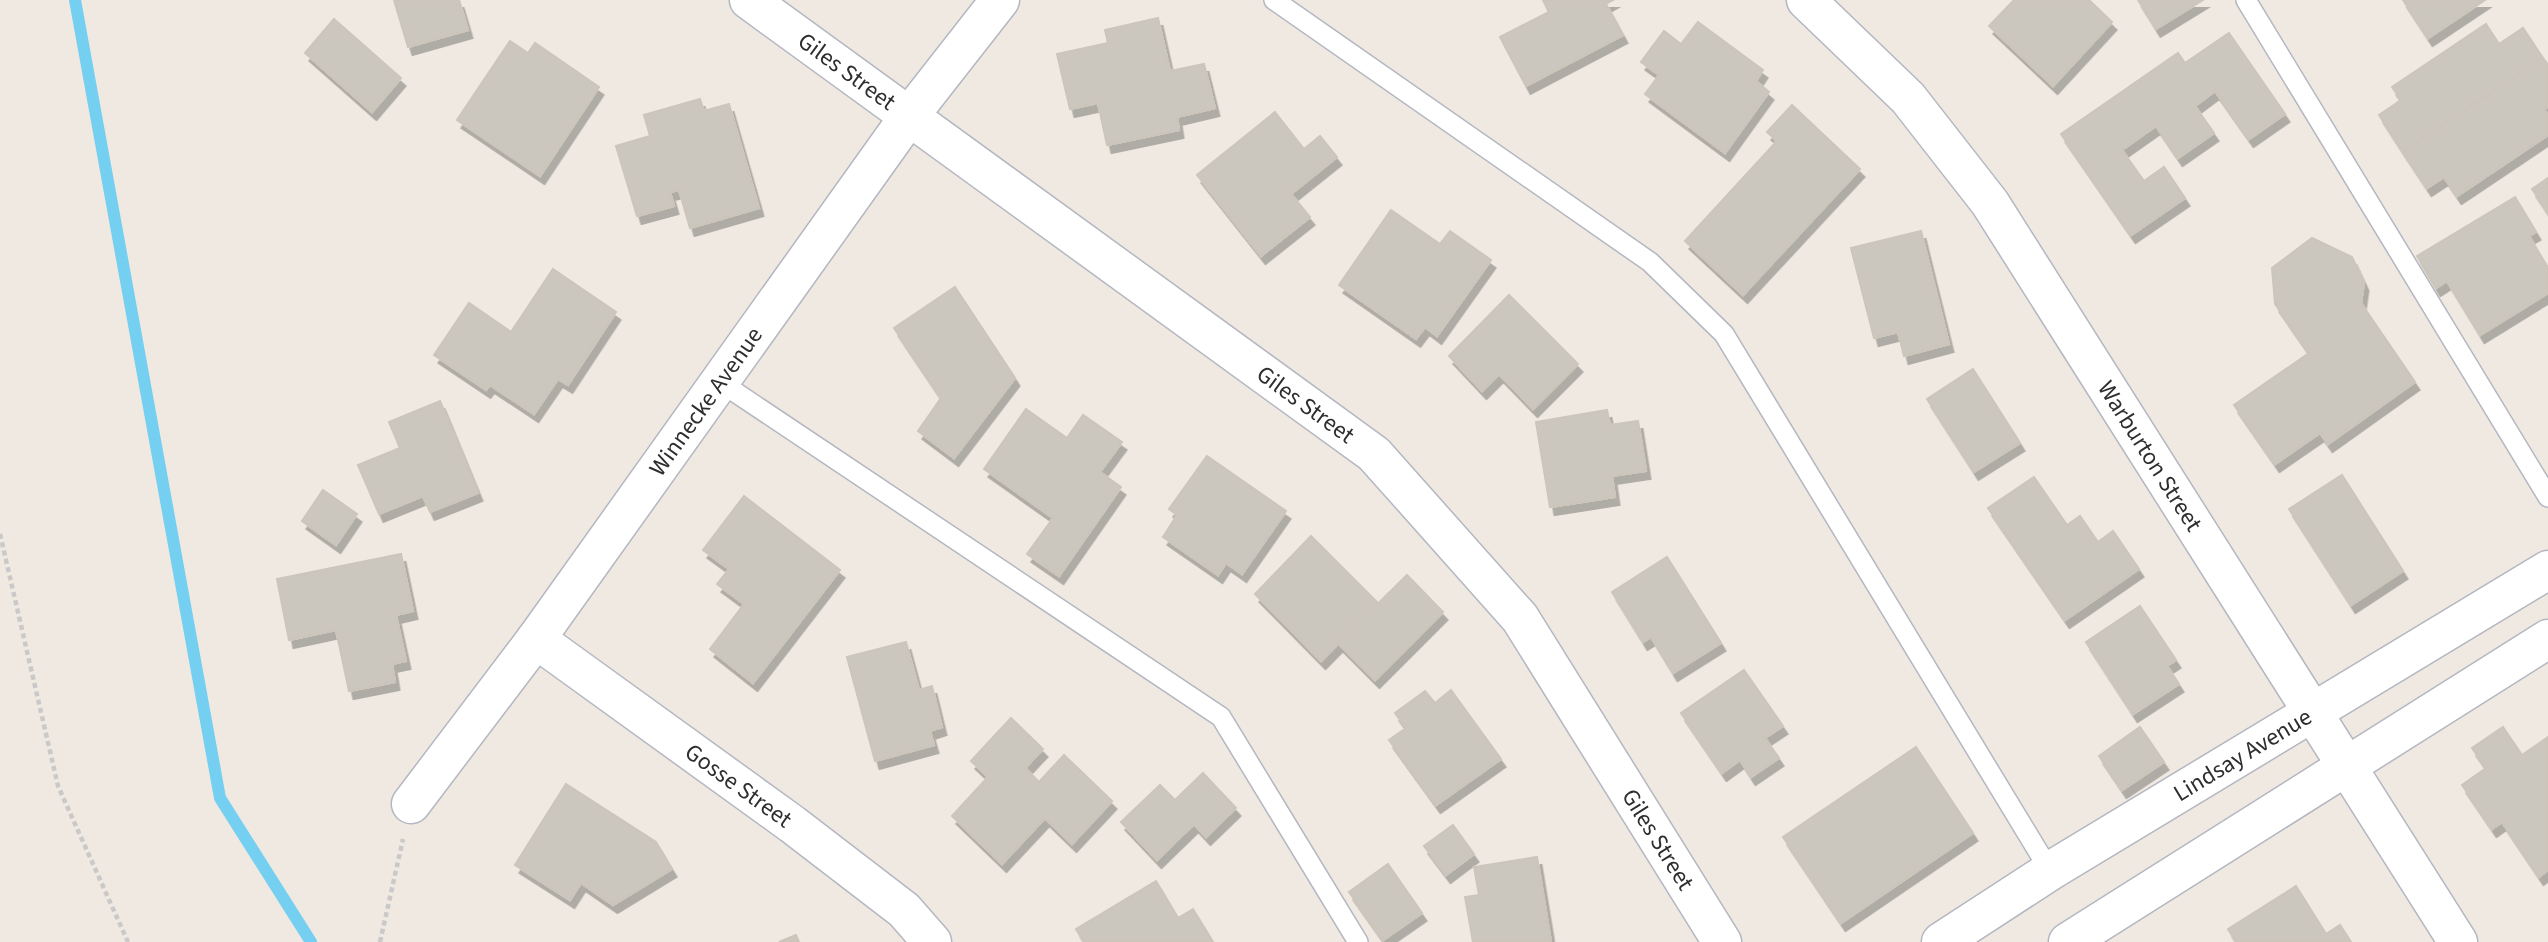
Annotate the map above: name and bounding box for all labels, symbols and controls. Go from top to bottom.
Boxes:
street label: Giles Street [790,24,903,119]
street label: Winnecke Avenue [641,320,771,483]
street label: Giles Street [1249,357,1362,452]
street label: Warburton Street [2089,374,2211,538]
street label: Lindsay Avenue [2167,700,2319,810]
street label: Gosse Street [678,735,799,837]
street label: Giles Street [1613,782,1703,897]

